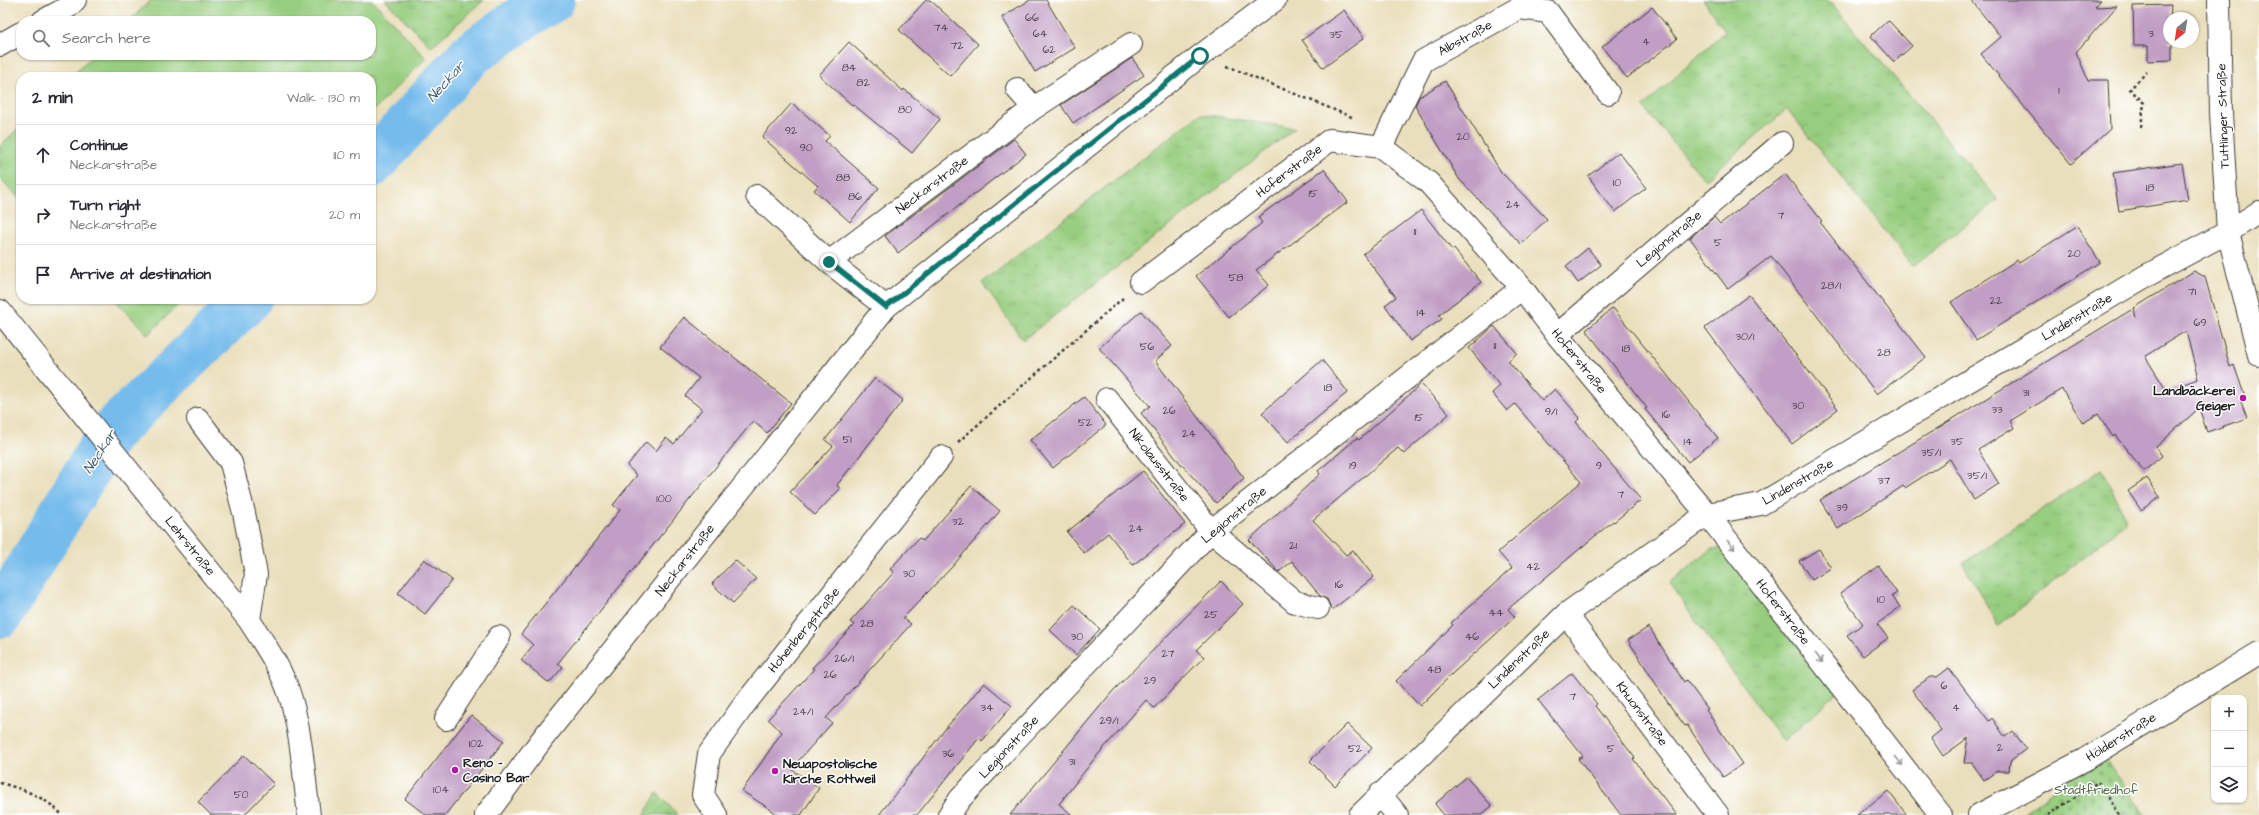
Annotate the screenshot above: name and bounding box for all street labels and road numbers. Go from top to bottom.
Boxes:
street label: Albstraße [1435,16,1495,60]
street label: Tuttlinger Straße [2212,63,2235,169]
street label: Hoferstraße [1252,140,1326,202]
street label: Neckarstraße [892,152,972,218]
street label: Legionstraße [1632,206,1706,272]
street label: Lindenstraße [2038,289,2116,345]
street label: Hoferstraße [1547,325,1611,397]
street label: Nikolausstraße [1124,424,1194,506]
street label: Lindenstraße [1759,454,1837,510]
street label: Legionstraße [1197,482,1271,548]
street label: Lehrstraße [161,513,219,579]
street label: Neckarstraße [651,520,719,600]
street label: Hoferstraße [1752,575,1814,649]
street label: Hohenbergstraße [764,583,845,677]
street label: Lindenstraße [1484,625,1554,693]
street label: Khuonstraße [1612,678,1672,750]
street label: Hölderstraße [2082,708,2160,766]
street label: Legionstraße [975,711,1044,783]

